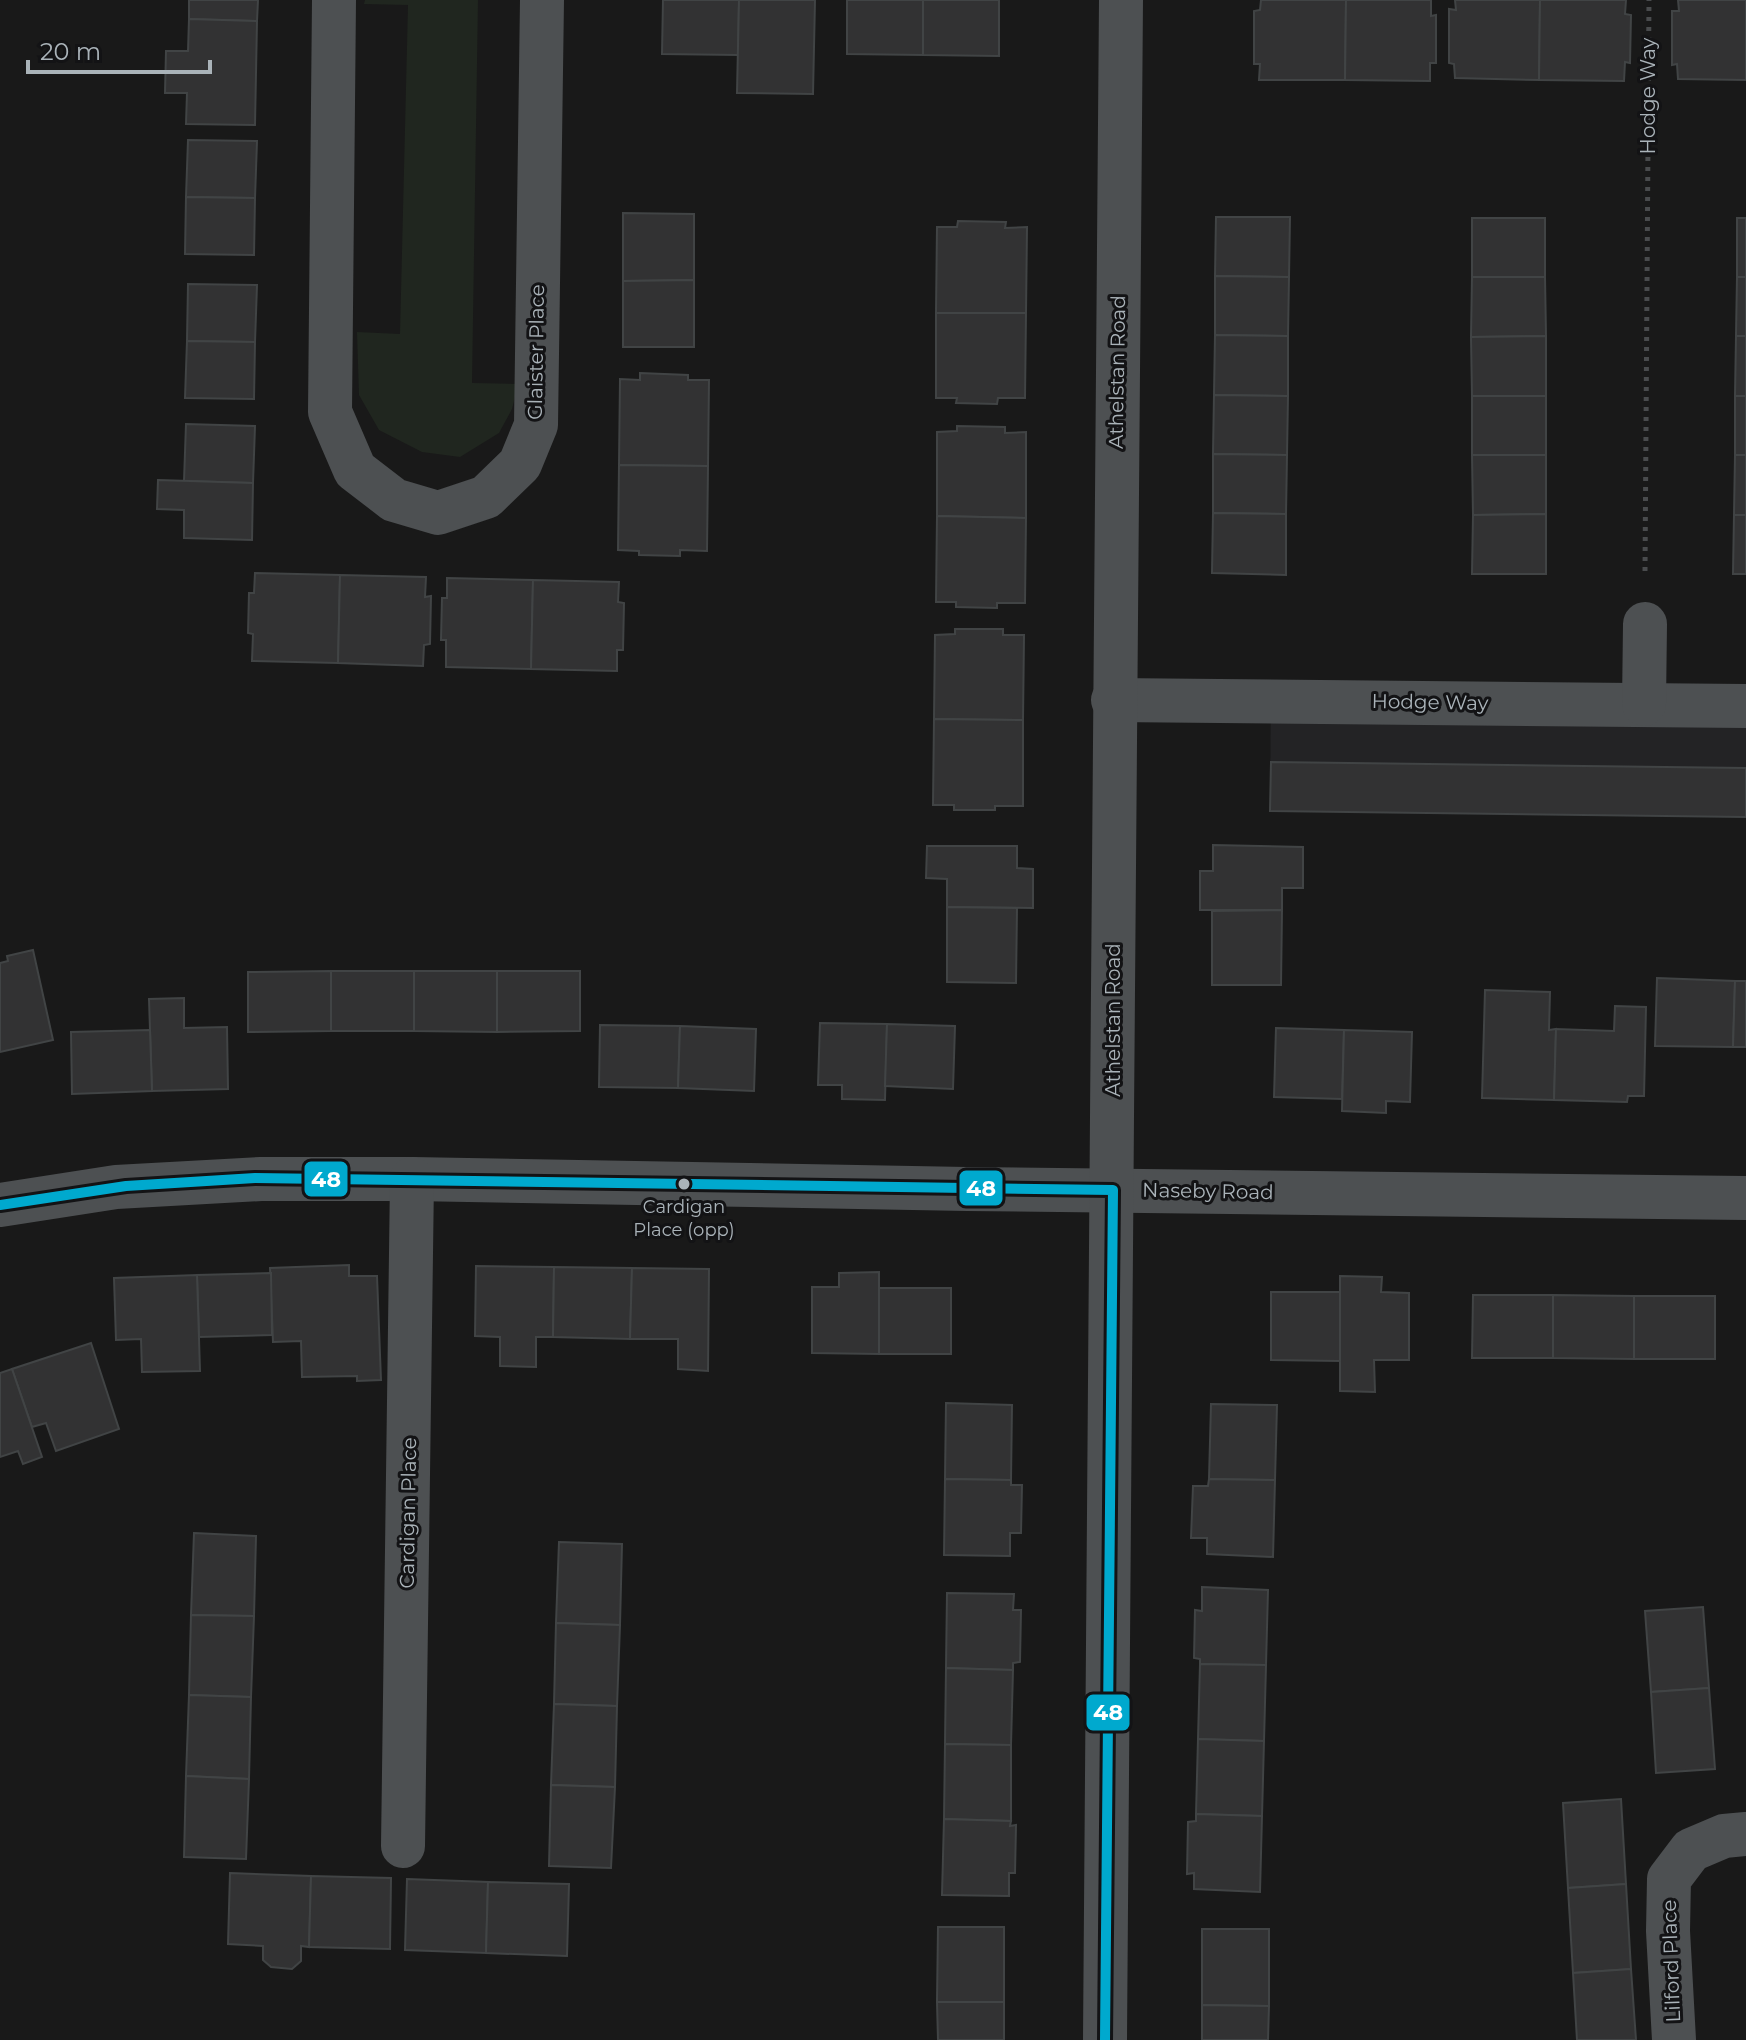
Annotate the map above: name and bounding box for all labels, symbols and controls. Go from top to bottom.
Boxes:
scale bar [28,24,210,74]
text: 20 m [40,37,101,66]
street label: Hodge Way [1636,37,1660,154]
street label: Glaister Place [523,284,549,420]
street label: Athelstan Road [1104,295,1130,449]
street label: Hodge Way [1371,689,1489,715]
street label: Athelstan Road [1101,943,1125,1097]
line badge: 48 [303,1160,349,1198]
text: 48 [311,1166,341,1193]
line badge: 48 [958,1169,1004,1207]
text: 48 [966,1175,996,1202]
marker: Cardigan Place (opp) [676,1176,692,1192]
street label: Naseby Road [1142,1178,1274,1204]
place label: Cardigan Place (opp) [633,1196,735,1241]
street label: Cardigan Place [395,1437,421,1589]
line badge: 48 [1085,1693,1131,1732]
text: 48 [1093,1699,1123,1726]
street label: Lilford Place [1657,1899,1685,2023]

